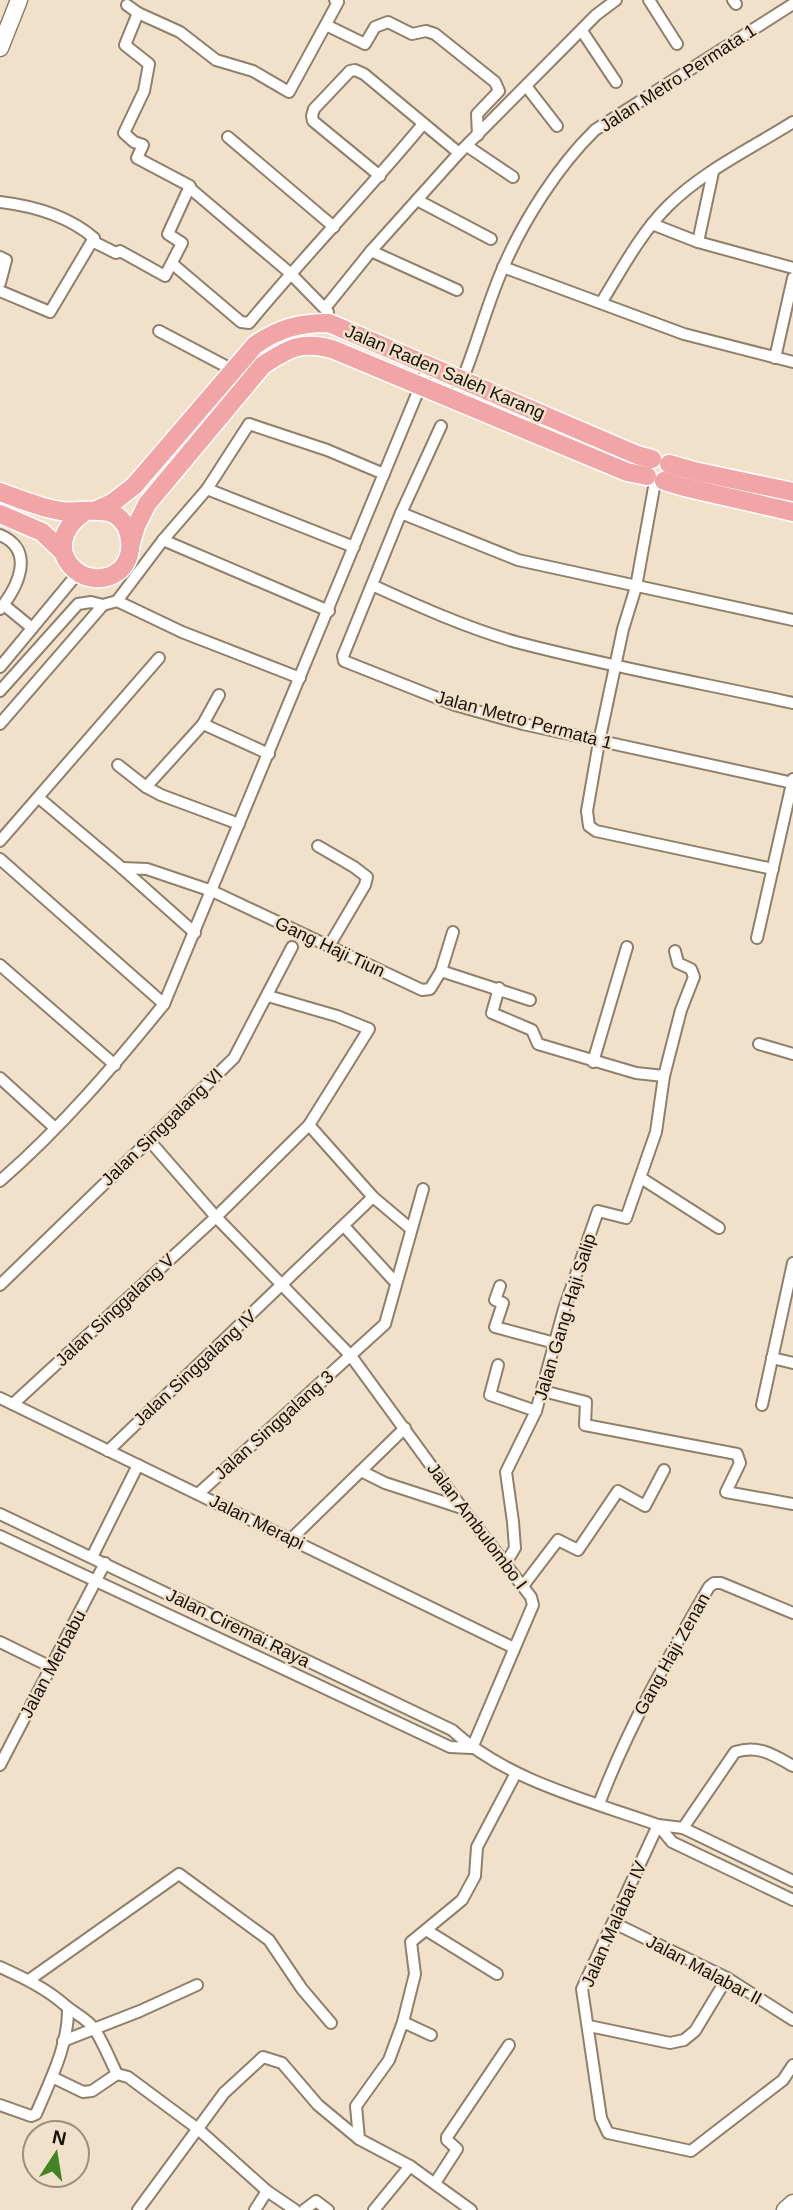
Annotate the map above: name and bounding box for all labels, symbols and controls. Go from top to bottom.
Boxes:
street label: Jalan Metro Permata 1 [596,20,760,136]
street label: Jalan Raden Saleh Karang [342,321,548,423]
street label: Jalan Metro Permata 1 [433,687,615,753]
street label: Gang Haji Tiun [272,913,388,981]
street label: Jalan Singgalang VI [97,1064,227,1190]
street label: Jalan Gang Haji Salip [530,1231,600,1403]
street label: Jalan Singgalang V [51,1250,179,1370]
street label: Jalan Singgalang IV [130,1306,260,1430]
street label: Jalan Singgalang 3 [210,1366,338,1484]
street label: Jalan Ambulombo I [423,1459,531,1593]
street label: Jalan Merapi [206,1490,308,1554]
street label: Jalan Ciremai Raya [163,1585,314,1672]
street label: Gang Haji Zenan [630,1590,714,1718]
street label: Jalan Merbabu [16,1607,90,1721]
street label: Jalan Malabar IV [577,1858,651,1990]
street label: Jalan Malabar II [643,1931,765,2009]
north arrow [21,2119,91,2189]
text: N [51,2126,68,2150]

